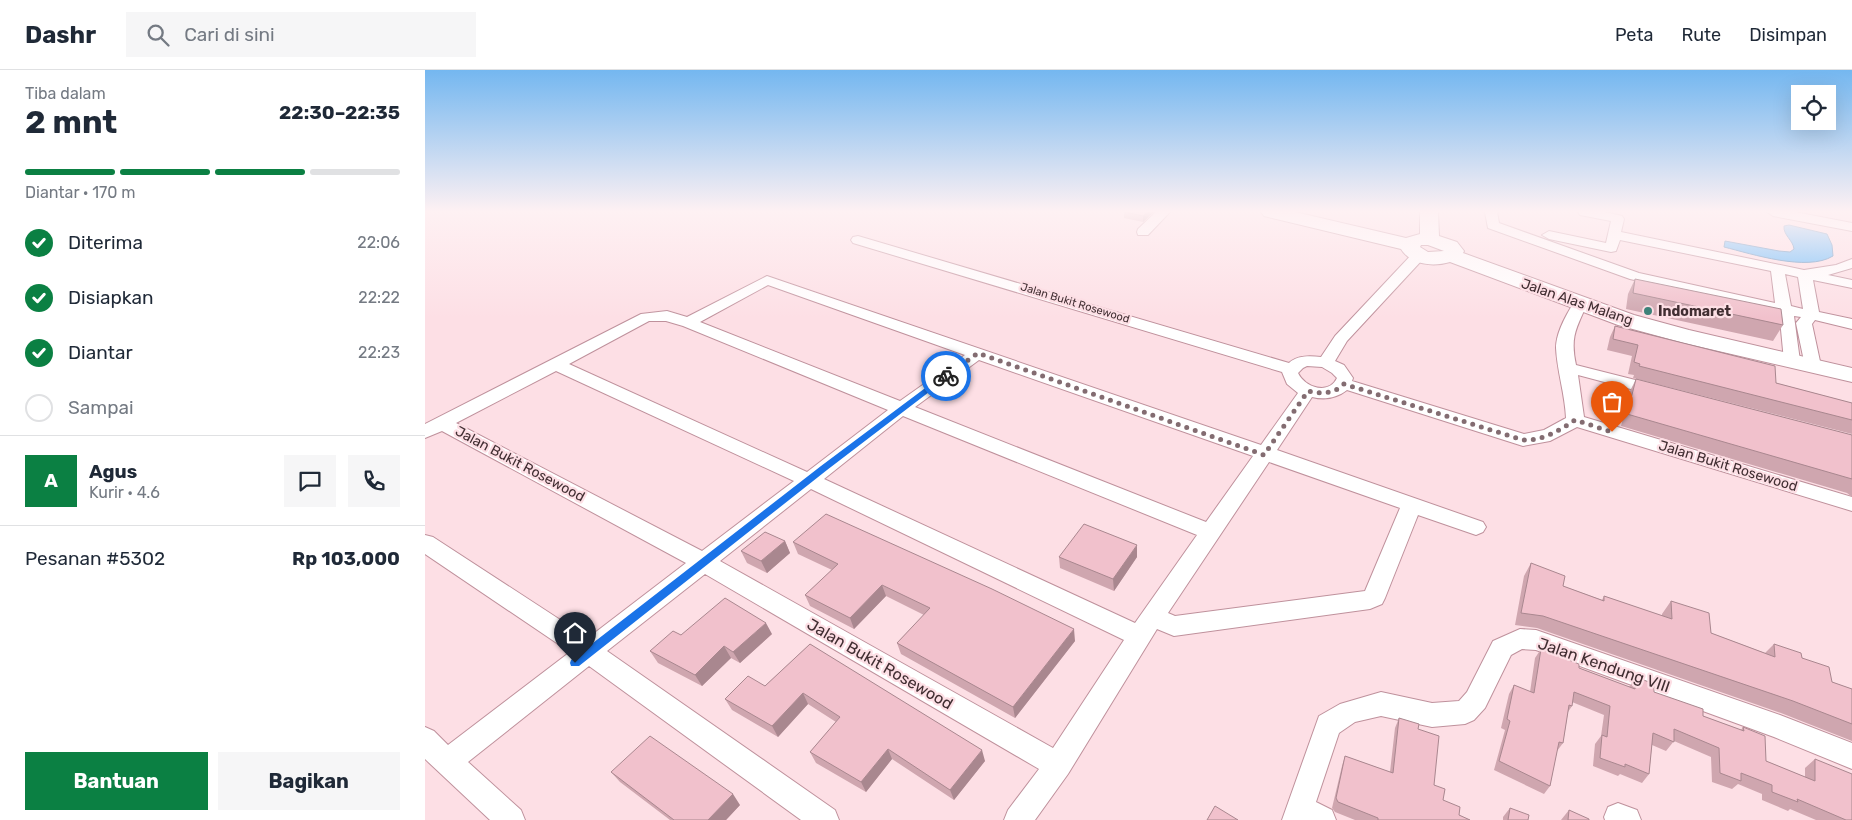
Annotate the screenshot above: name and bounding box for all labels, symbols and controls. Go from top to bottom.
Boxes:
search box [126,12,476,57]
text: Dashr [25,21,96,49]
icon: search [144,21,172,49]
text: Cari di sini [184,23,275,46]
text: Peta [1615,24,1653,46]
text: Rute [1681,24,1721,46]
text: Disimpan [1749,24,1827,46]
text: Tiba dalam [25,84,106,103]
map controls [1791,85,1836,130]
button: locate [1791,85,1836,130]
text: 22:30–22:35 [279,101,400,124]
text: 2 mnt [25,103,117,141]
text: Diantar · 170 m [25,183,136,202]
icon: check [25,229,53,257]
text: Diterima [68,231,143,254]
text: 22:06 [357,233,400,252]
street label: Jalan Alas Malang [1519,275,1635,329]
street label: Jalan Bukit Rosewood [1019,280,1131,326]
icon: check [25,284,53,312]
text: Disiapkan [68,286,153,309]
text: 22:22 [358,288,400,307]
place label: Indomaret [1658,303,1732,320]
marker: Indomaret [1642,305,1654,317]
icon: check [25,339,53,367]
text: Diantar [68,341,133,364]
text: 22:23 [358,343,400,362]
courier [921,351,971,401]
icon: bike [932,362,960,390]
pin [1591,381,1633,432]
icon: bag [1598,388,1626,416]
text: Sampai [68,396,134,419]
street label: Jalan Bukit Rosewood [452,423,588,505]
street label: Jalan Bukit Rosewood [1657,437,1799,495]
button: chat [284,455,336,507]
button: phone [348,455,400,507]
text: Agus [89,460,137,483]
text: A [44,469,58,492]
text: Kurir · 4.6 [89,483,160,502]
text: Pesanan #5302 [25,547,165,570]
text: Rp 103,000 [292,547,400,570]
pin [554,612,596,663]
street label: Jalan Bukit Rosewood [804,615,956,713]
icon: home [561,619,589,647]
street label: Jalan Kendung VIII [1535,633,1673,697]
button: Bantuan [25,752,208,810]
button: Bagikan [218,752,400,810]

